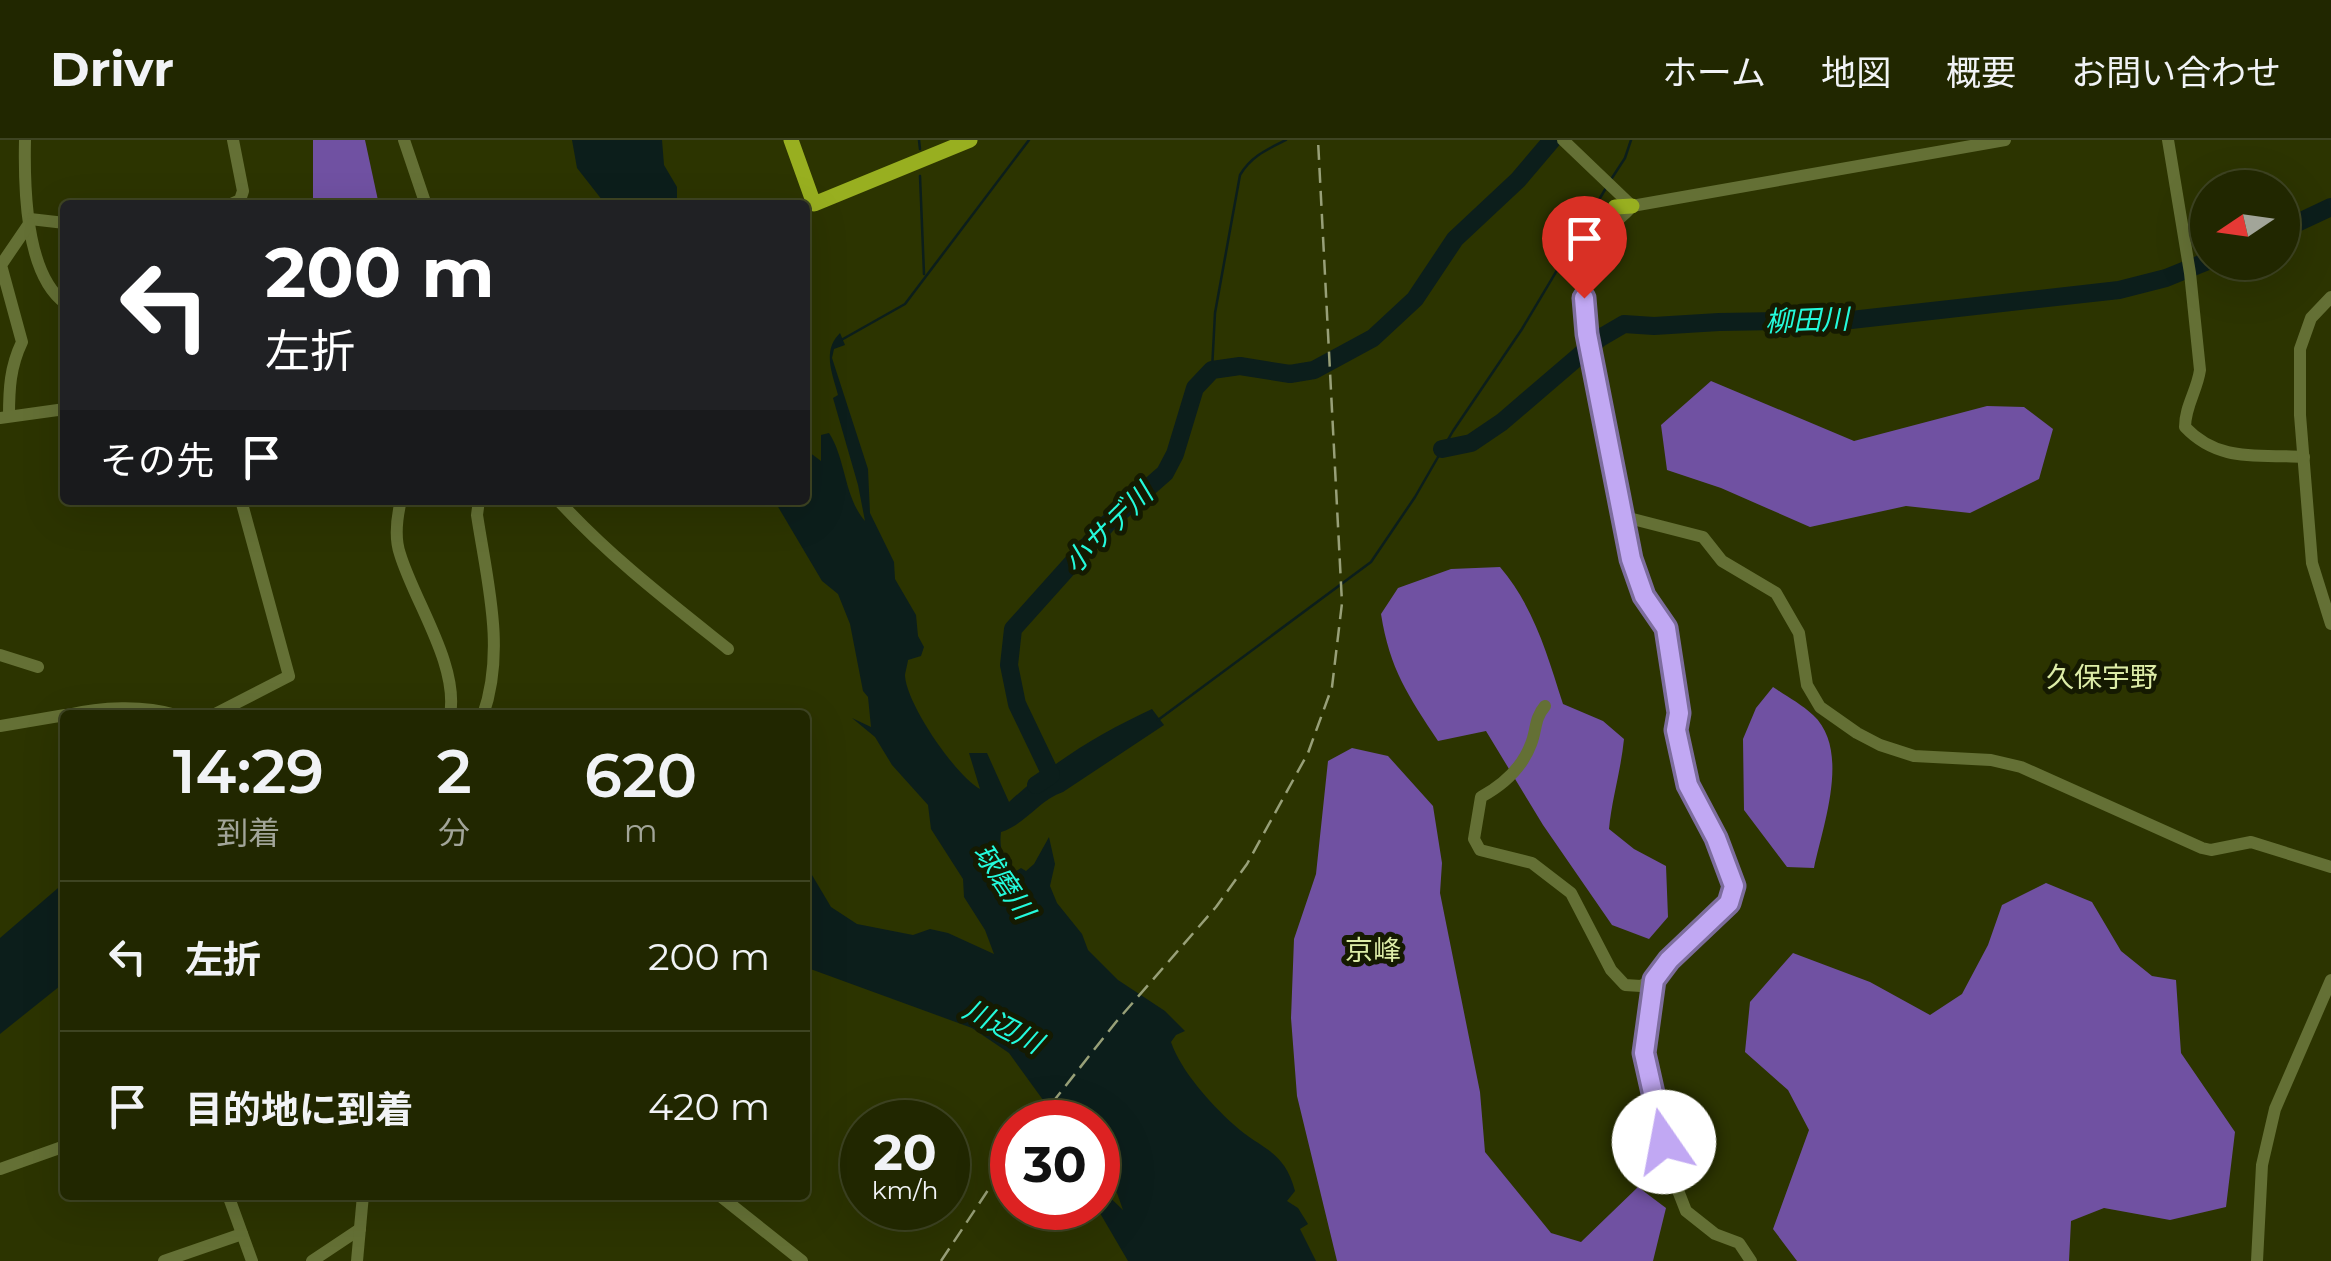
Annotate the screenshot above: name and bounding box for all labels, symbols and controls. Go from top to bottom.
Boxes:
text: Drivr [50,40,174,98]
text: ホーム [1662,51,1766,94]
text: 地図 [1821,51,1891,94]
text: 概要 [1946,51,2016,94]
text: お問い合わせ [2071,51,2281,94]
north arrow [2190,170,2300,280]
map controls [2190,170,2300,280]
pin [1542,196,1627,299]
icon: arrive [1557,211,1612,266]
text: 200 m [265,229,495,315]
icon: left [100,240,230,370]
water label: 柳田川 [1764,301,1853,338]
text: 左折 [265,323,355,378]
icon: arrive [234,430,289,485]
text: その先 [100,437,214,484]
water label: 小サデ川 [1056,474,1162,580]
district label: 久保宇野 [2046,660,2158,694]
text: 14:29 [173,735,324,808]
text: 2 [437,735,472,808]
text: 620 [584,739,697,812]
text: m [624,811,658,850]
text: 到着 [216,813,280,852]
text: 分 [438,813,470,852]
water label: 球磨川 [966,837,1043,928]
icon: left [100,929,155,984]
text: 200 m [648,933,770,980]
district label: 京峰 [1345,933,1401,967]
text: 左折 [185,936,261,983]
water label: 川辺川 [958,992,1051,1062]
icon: arrive [100,1079,155,1134]
text: 420 m [648,1083,770,1130]
text: 目的地に到着 [185,1086,413,1133]
position arrow [1612,1090,1716,1194]
speed limit sign: 30 [990,1100,1120,1230]
text: 20 [873,1122,937,1183]
text: km/h [872,1175,938,1205]

